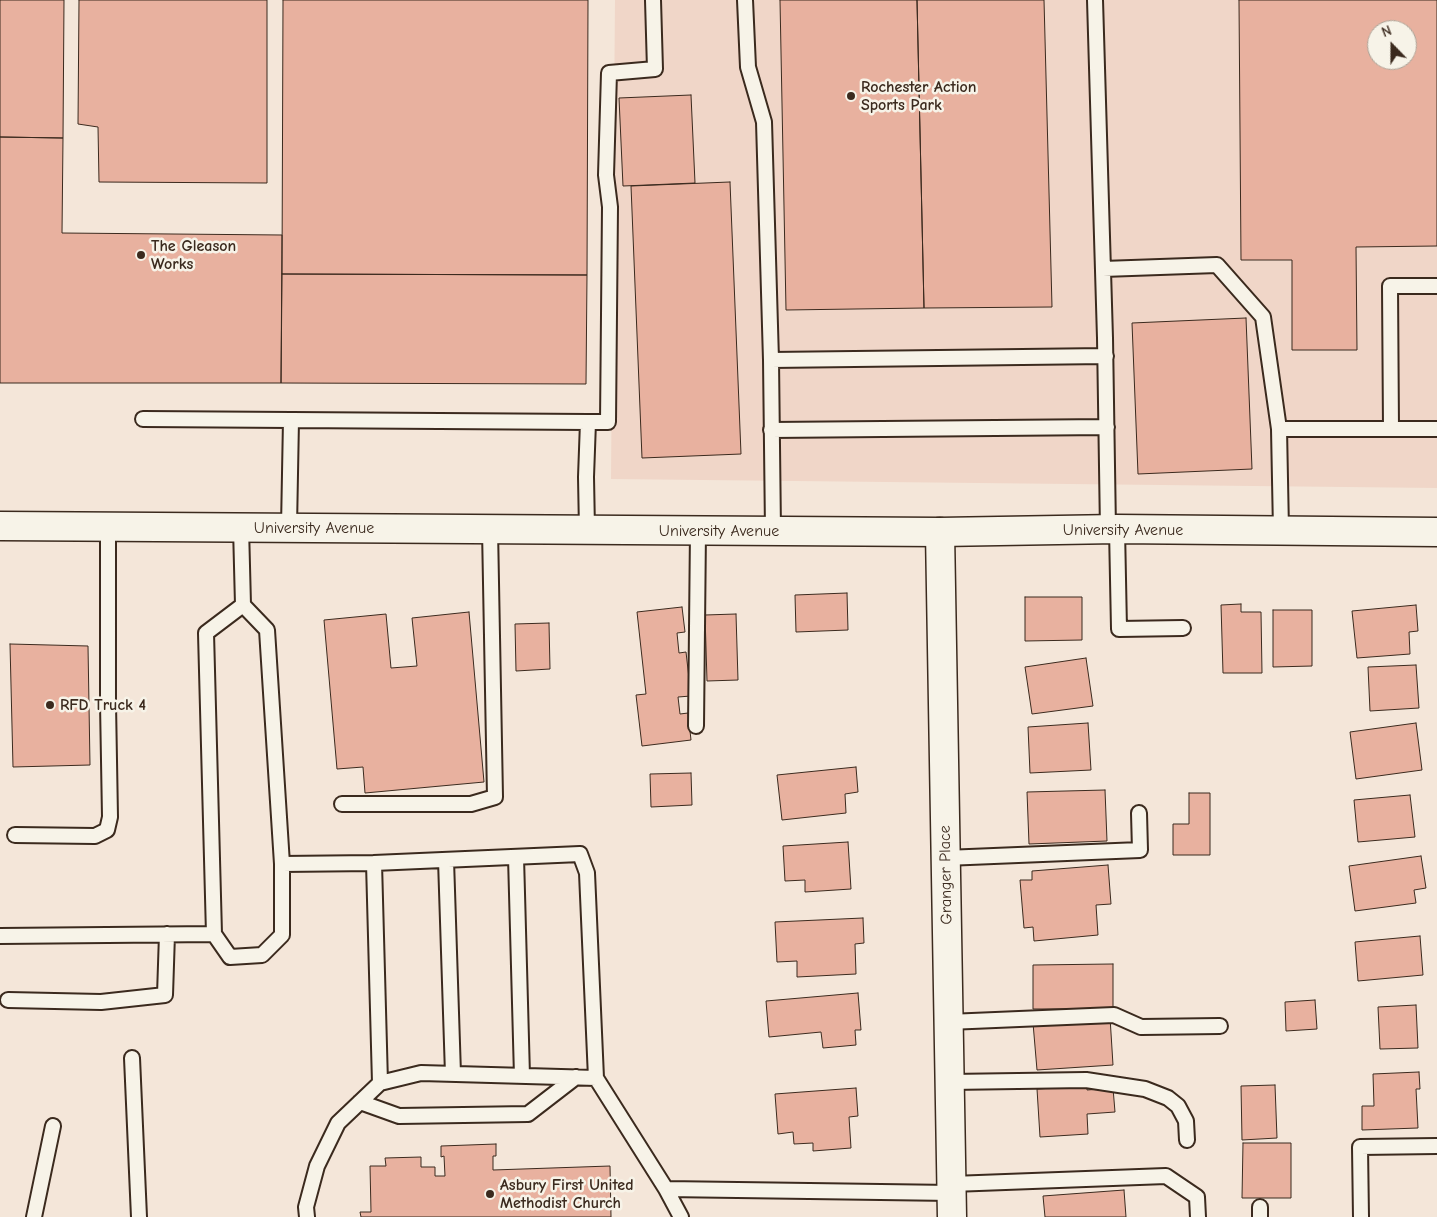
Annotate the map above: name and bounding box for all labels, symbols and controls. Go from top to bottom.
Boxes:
north arrow [1367,20,1417,70]
text: N [1379,22,1394,41]
place label: Rochester Action Sports Park [861,77,977,115]
marker: Rochester Action Sports Park [845,90,857,102]
place label: The Gleason Works [151,236,236,274]
marker: The Gleason Works [135,249,147,261]
street label: University Avenue [254,518,374,538]
street label: University Avenue [1063,520,1183,540]
street label: University Avenue [659,521,779,541]
place label: RFD Truck 4 [60,695,146,715]
marker: RFD Truck 4 [44,699,56,711]
street label: Granger Place [936,825,956,925]
place label: Asbury First United Methodist Church [500,1175,634,1213]
marker: Asbury First United Methodist Church [484,1188,496,1200]

